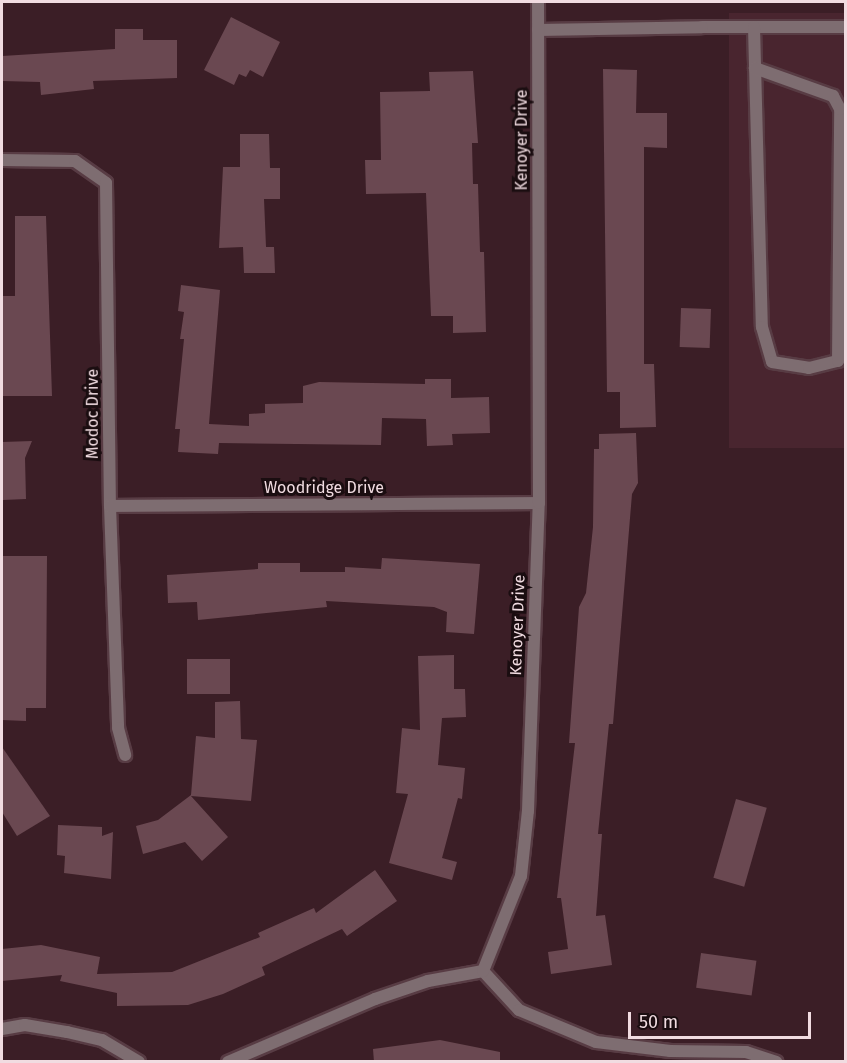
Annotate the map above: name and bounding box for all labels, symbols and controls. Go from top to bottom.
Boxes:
street label: Kenoyer Drive [512,89,532,191]
street label: Modoc Drive [83,369,103,459]
street label: Woodridge Drive [264,478,384,498]
street label: Kenoyer Drive [507,574,529,676]
scale bar [631,1000,814,1038]
text: 50 m [639,1011,678,1033]

